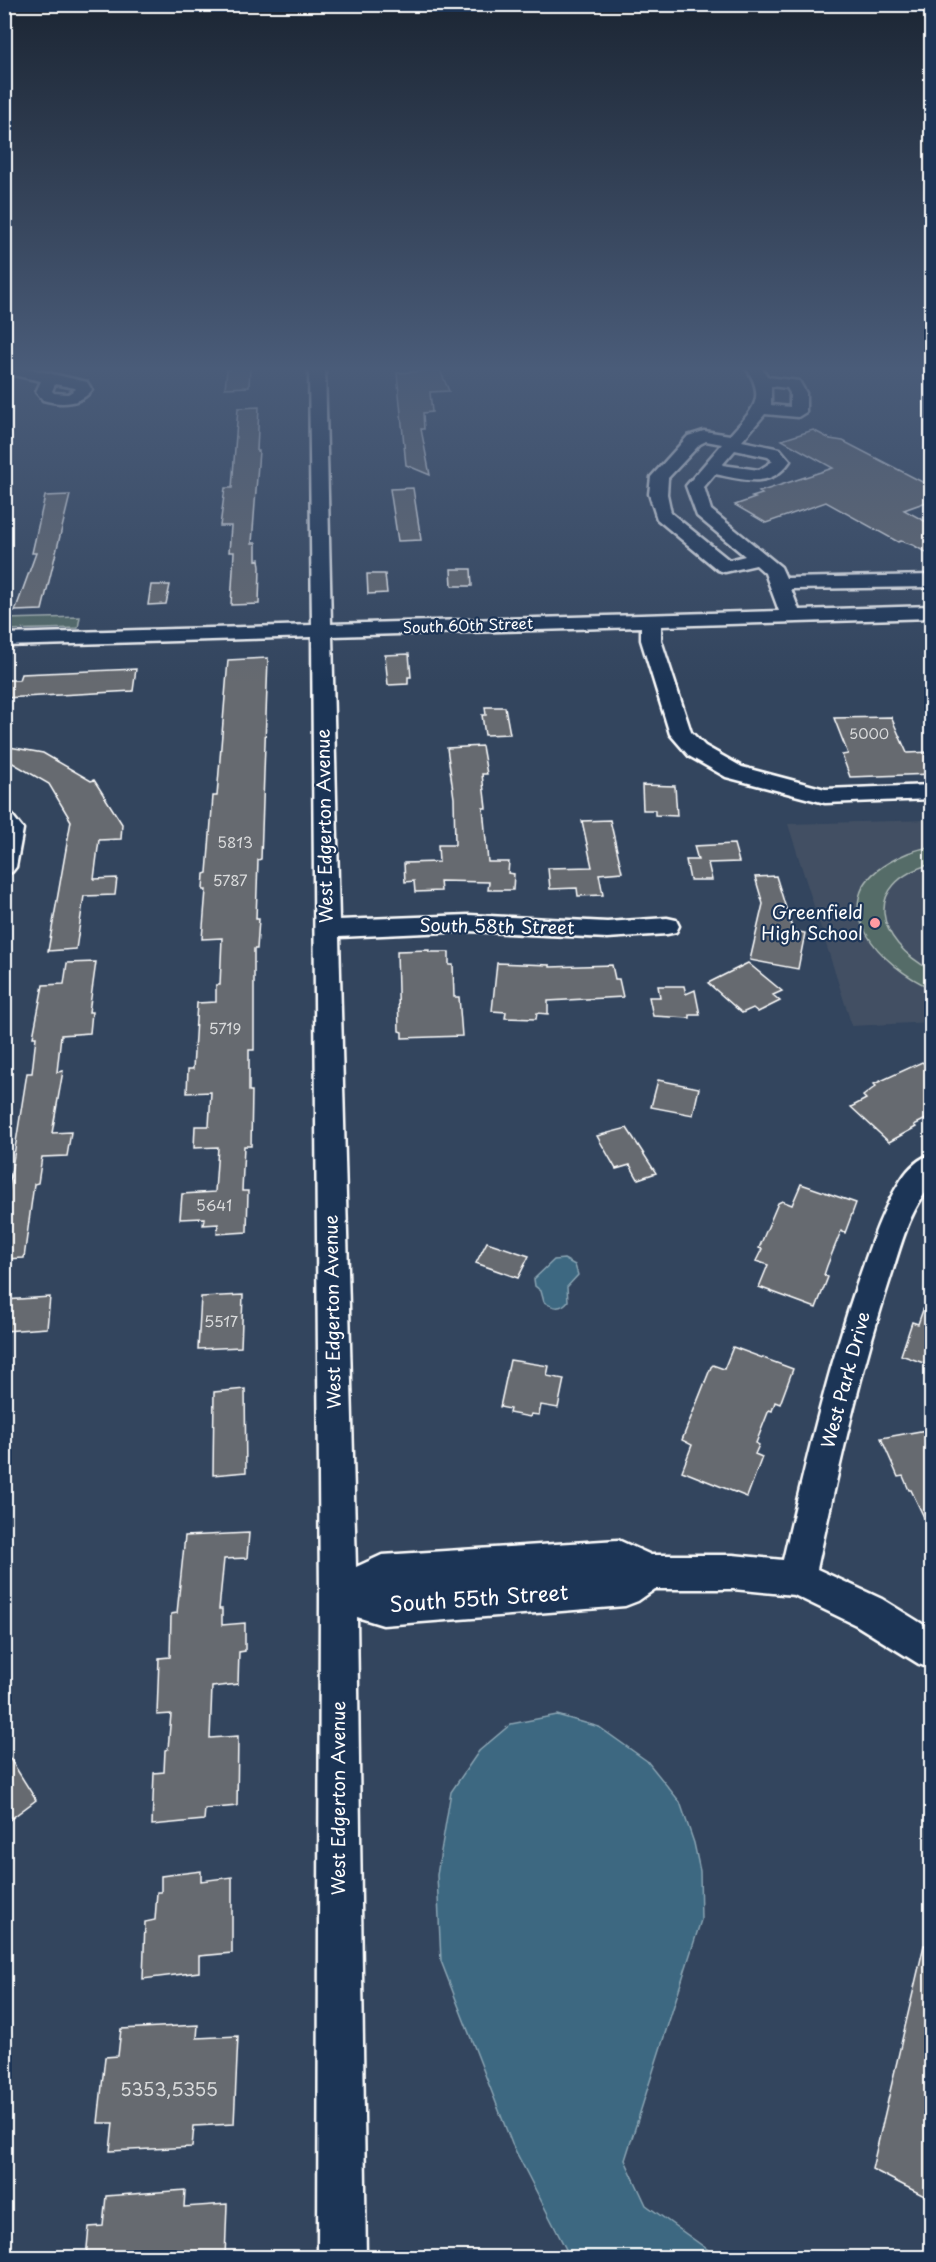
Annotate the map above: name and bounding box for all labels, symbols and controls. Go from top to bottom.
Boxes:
street label: South 60th Street [402,611,534,638]
house number: 5000 [849,723,889,744]
street label: West Edgerton Avenue [308,728,339,923]
house number: 5813 [217,830,253,853]
house number: 5787 [213,868,248,891]
place label: Greenfield High School [761,898,863,946]
street label: South 58th Street [419,911,575,940]
marker: Greenfield High School [868,916,882,930]
house number: 5719 [209,1016,241,1039]
house number: 5641 [196,1193,232,1216]
street label: West Edgerton Avenue [316,1214,347,1409]
street label: West Park Drive [813,1308,876,1451]
house number: 5517 [204,1309,238,1332]
street label: South 55th Street [389,1575,569,1619]
street label: West Edgerton Avenue [324,1701,351,1895]
house number: 5353,5355 [120,2075,218,2102]

